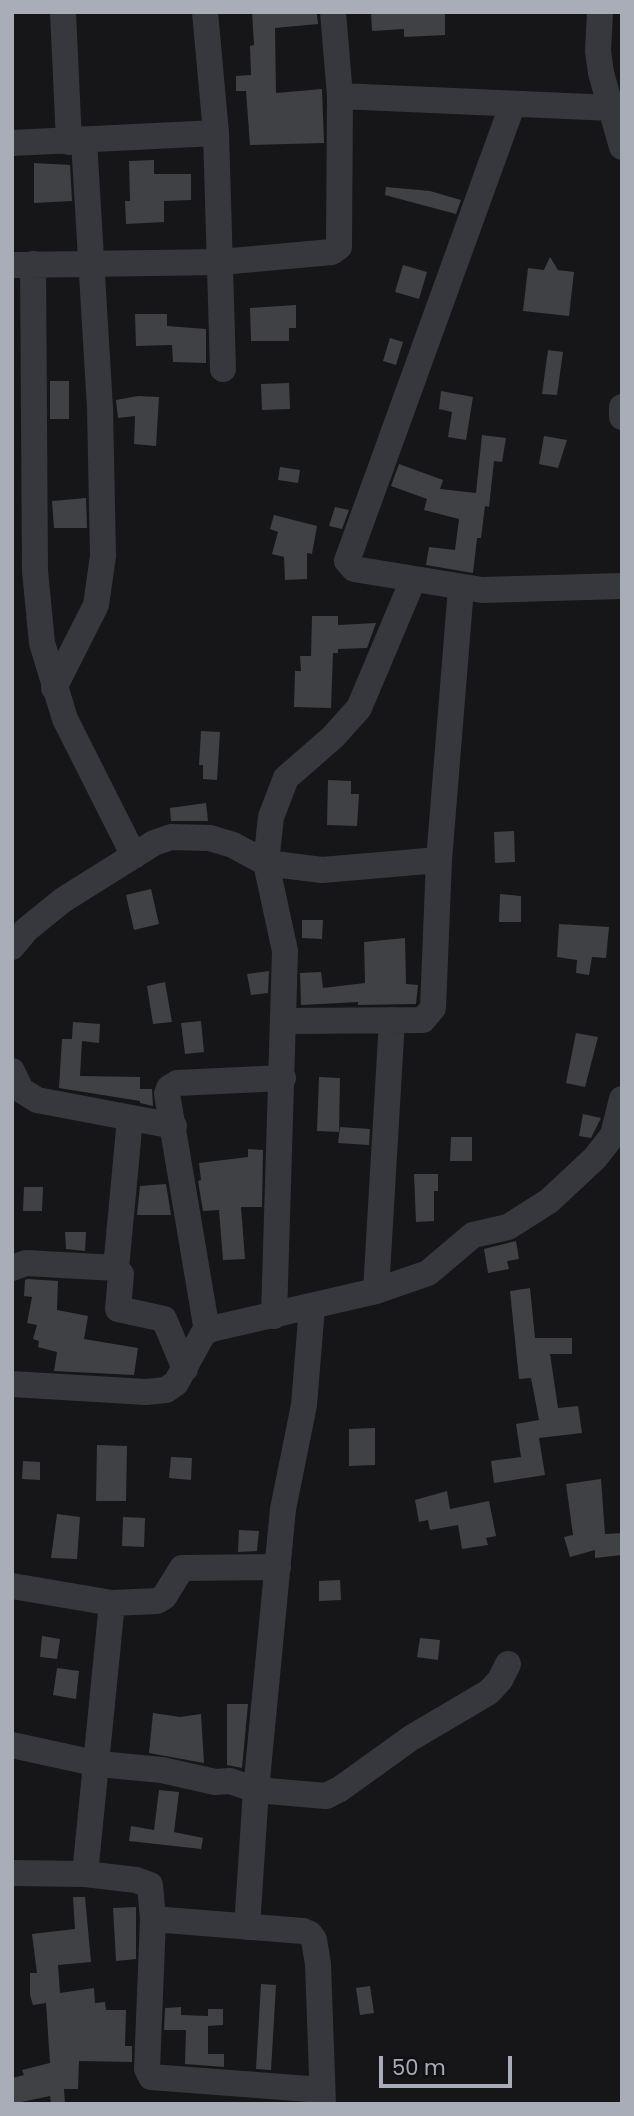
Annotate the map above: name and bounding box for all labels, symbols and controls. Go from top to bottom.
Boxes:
scale bar [382,2042,515,2086]
text: 50 m [392,2053,446,2082]

